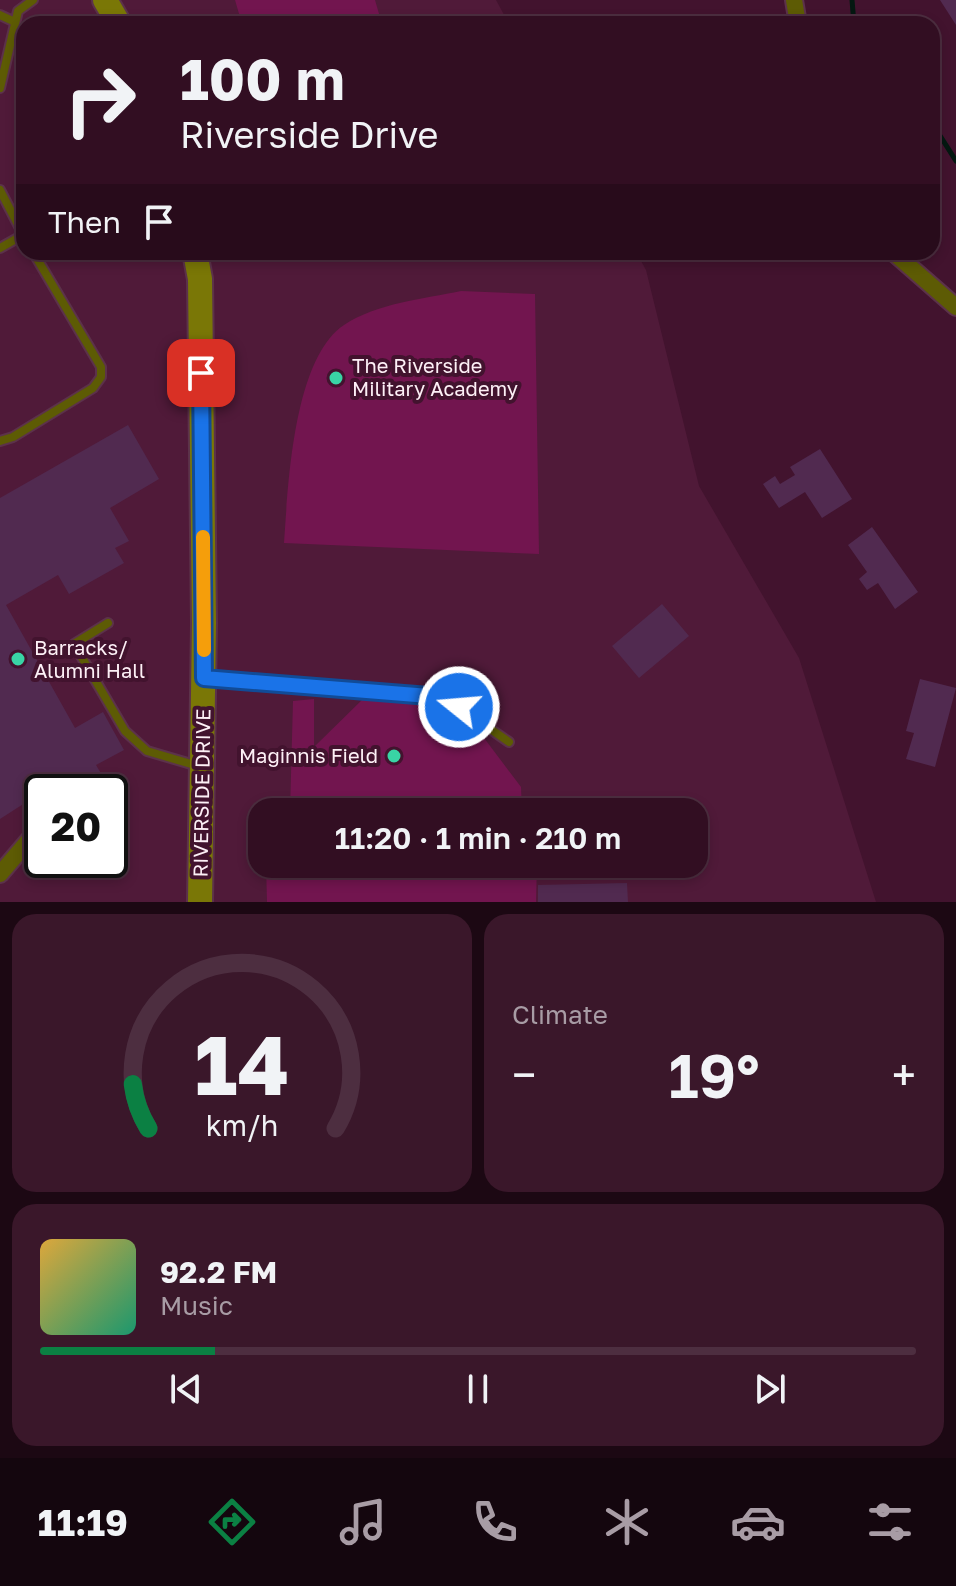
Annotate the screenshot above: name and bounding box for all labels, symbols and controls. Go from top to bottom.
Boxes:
text: 100 m [180,45,345,112]
icon: right [48,48,152,152]
text: Riverside Drive [180,113,438,156]
icon: arrive [137,200,181,244]
text: Then [48,204,121,240]
pin [167,339,235,407]
icon: arrive [179,351,223,395]
place label: The Riverside Military Academy [352,353,518,400]
marker: The Riverside Military Academy [327,369,345,387]
place label: Barracks/ Alumni Hall [34,635,145,682]
marker: Barracks/ Alumni Hall [9,650,27,668]
position arrow [417,665,501,749]
street label: RIVERSIDE DRIVE [188,708,214,878]
place label: Maginnis Field [239,743,378,767]
marker: Maginnis Field [385,747,403,765]
speed limit sign: 20 [24,774,128,878]
text: 11:20 · 1 min · 210 m [335,820,621,856]
text: Climate [512,999,608,1030]
text: 14 [195,1013,289,1113]
text: 19° [668,1039,760,1111]
text: − [512,1048,536,1101]
text: + [892,1048,916,1101]
text: km/h [206,1108,278,1142]
text: 92.2 FM [160,1254,277,1290]
text: Music [160,1290,233,1321]
icon: previous [164,1367,208,1411]
icon: pause [456,1367,500,1411]
icon: next [748,1367,792,1411]
icon: directions [204,1494,260,1550]
icon: music [335,1494,391,1550]
icon: phone [467,1494,523,1550]
icon: climate [599,1494,655,1550]
icon: car [730,1494,786,1550]
icon: filters [862,1494,918,1550]
text: 11:19 [38,1501,128,1544]

